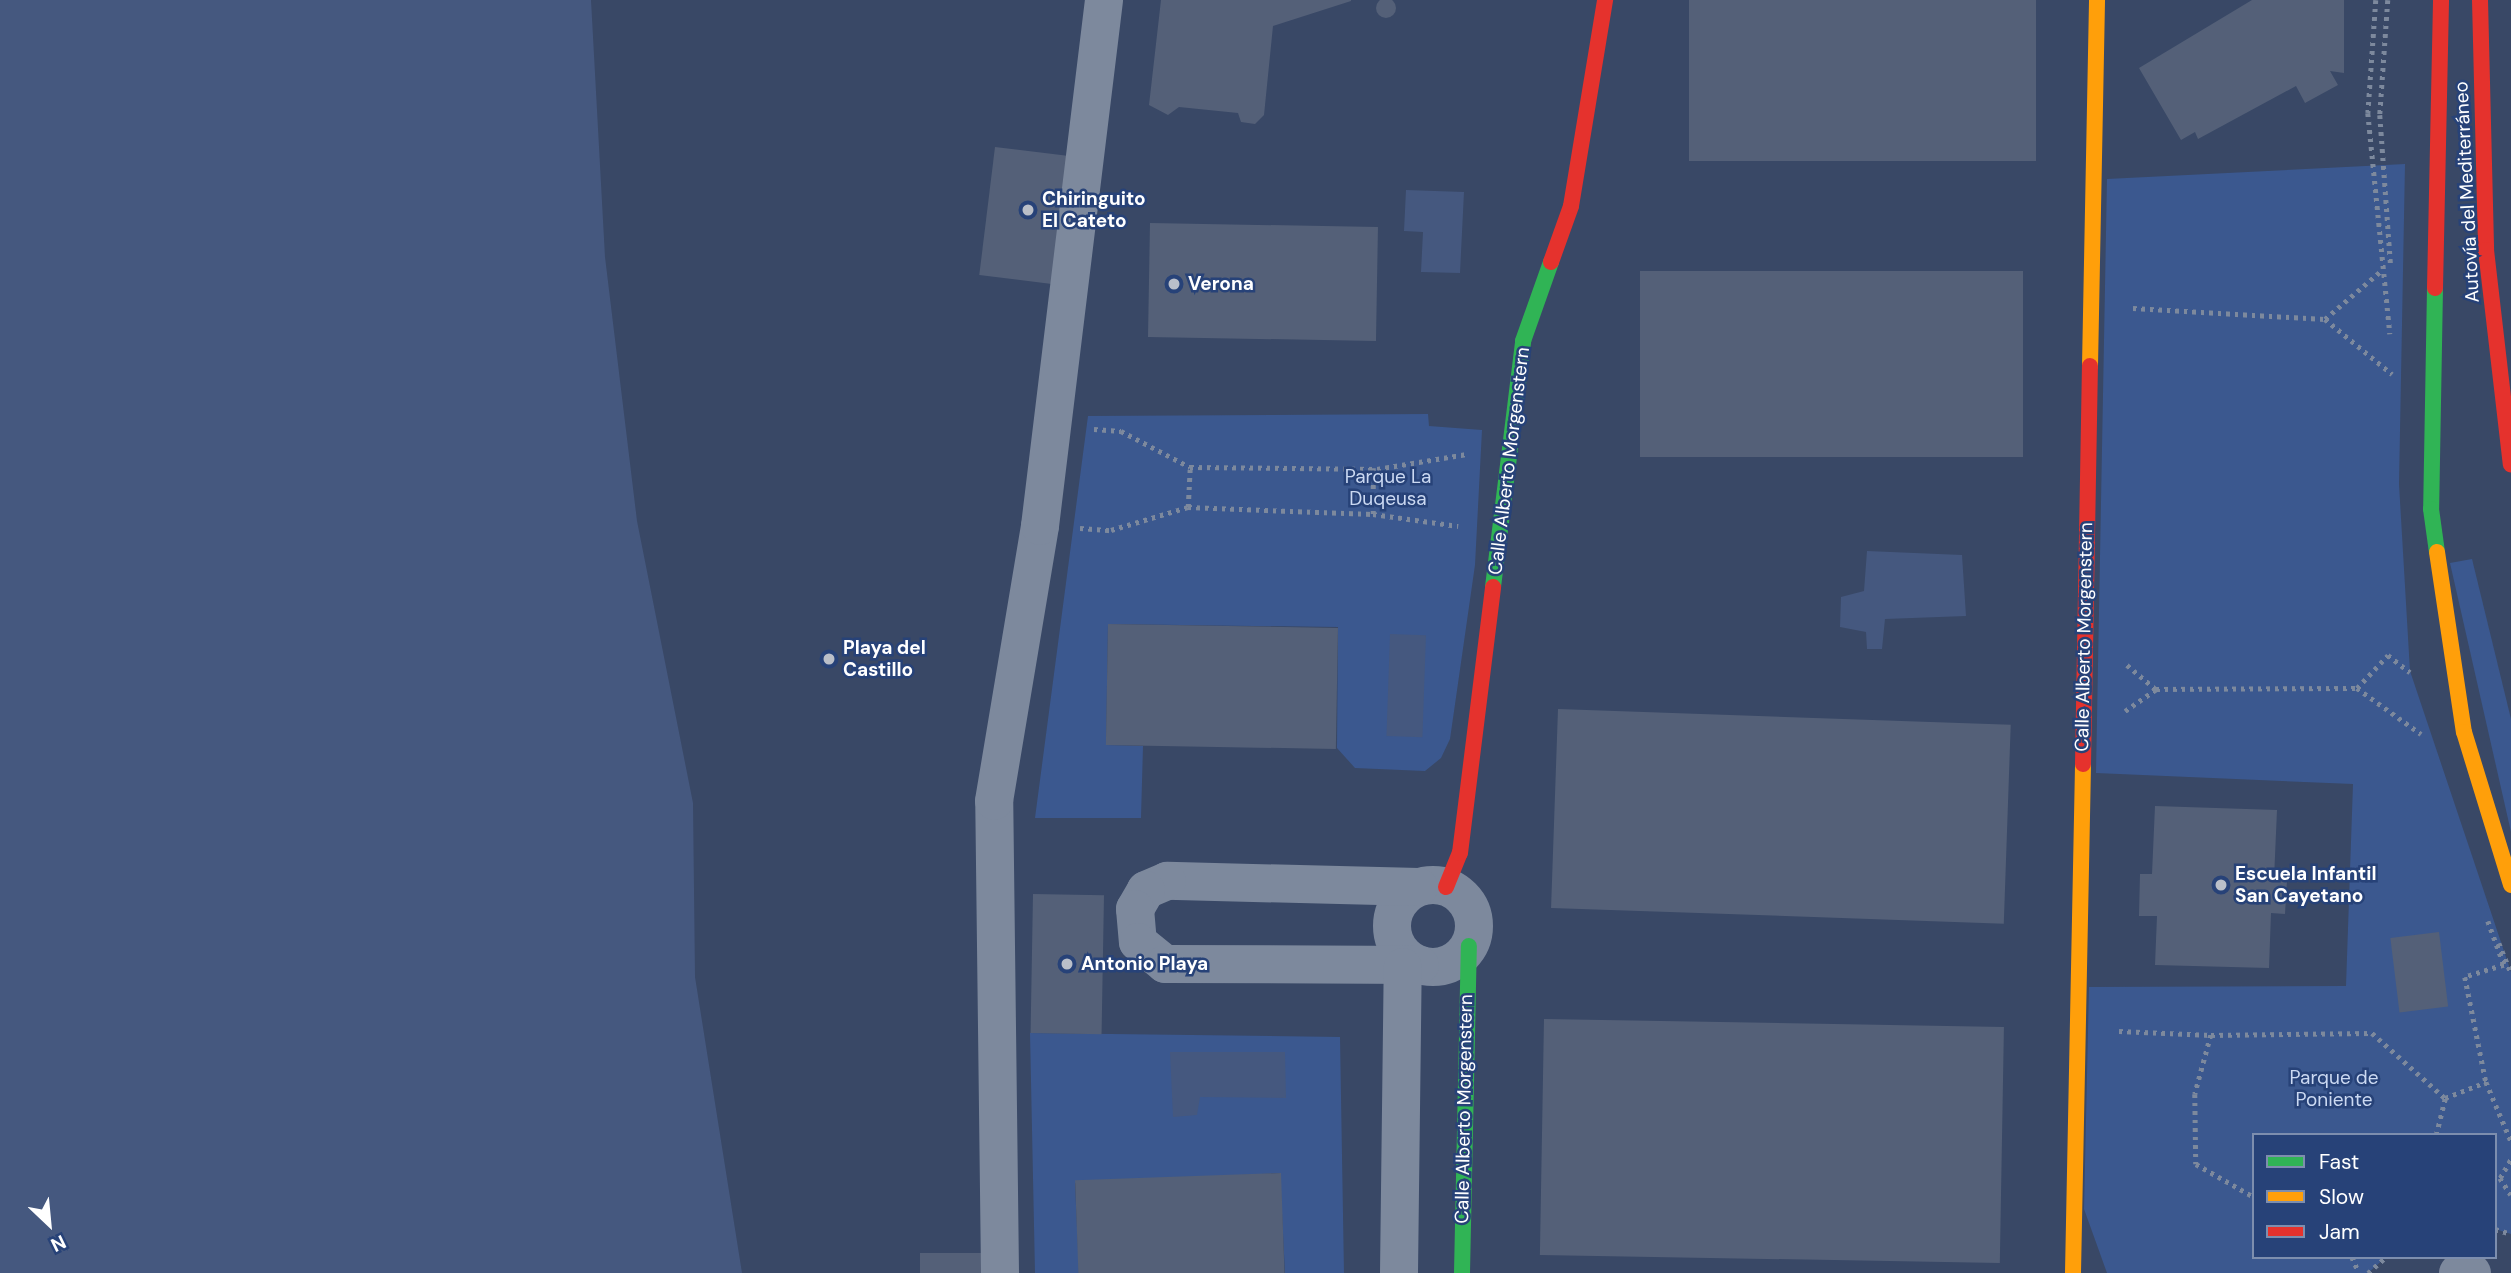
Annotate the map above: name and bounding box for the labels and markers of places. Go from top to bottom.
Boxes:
place label: Chiringuito El Cateto [1042,188,1145,232]
marker: Chiringuito El Cateto [1020,202,1036,218]
place label: Verona [1188,273,1254,295]
marker: Verona [1166,276,1182,292]
place label: Playa del Castillo [843,637,926,681]
marker: Playa del Castillo [821,651,837,667]
place label: Escuela Infantil San Cayetano [2235,863,2376,907]
marker: Escuela Infantil San Cayetano [2213,877,2229,893]
place label: Antonio Playa [1081,953,1208,975]
marker: Antonio Playa [1059,956,1075,972]

